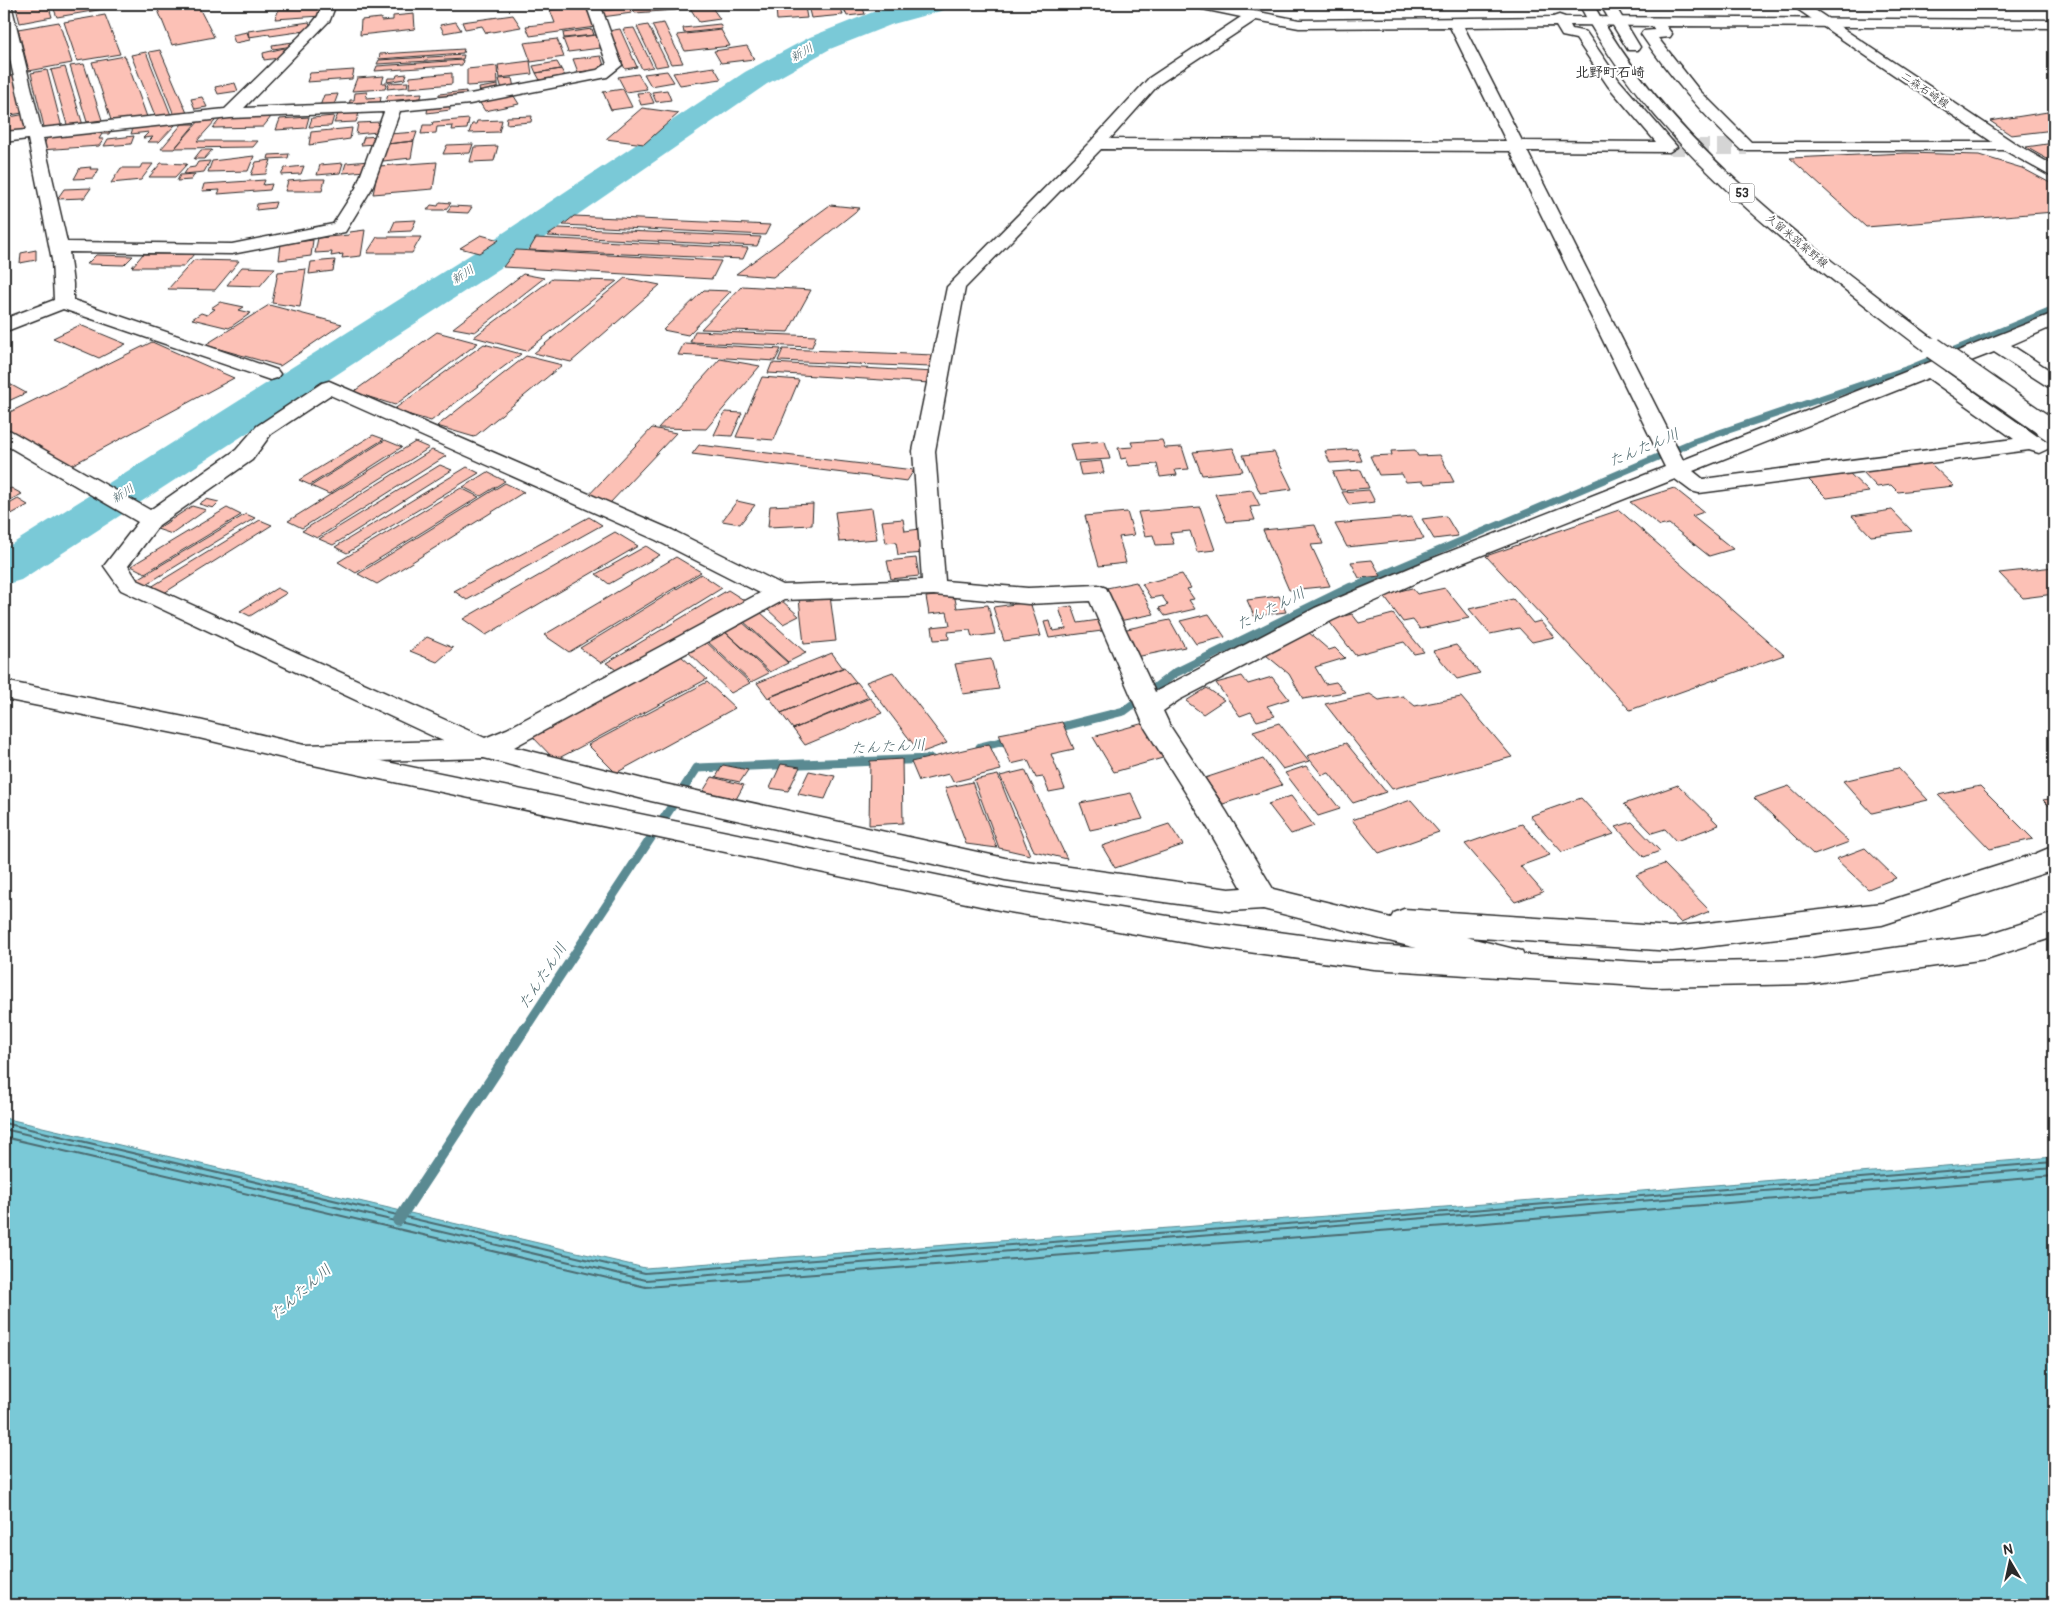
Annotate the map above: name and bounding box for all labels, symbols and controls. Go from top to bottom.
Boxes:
water label: 新川 [788,41,816,65]
district label: 北野町石崎 [1575,64,1645,81]
street label: 二森石崎線 [1899,69,1951,111]
road number: 53 [1730,184,1754,202]
street label: 久留米筑紫野線 [1763,211,1831,271]
water label: 新川 [449,262,477,288]
water label: たんたん川 [1606,425,1682,471]
water label: 新川 [109,481,137,507]
water label: たんたん川 [1233,584,1309,634]
water label: たんたん川 [850,736,926,758]
water label: たんたん川 [515,939,571,1013]
water label: たんたん川 [266,1260,336,1324]
north arrow [1986,1536,2036,1586]
text: N [2002,1541,2014,1559]

